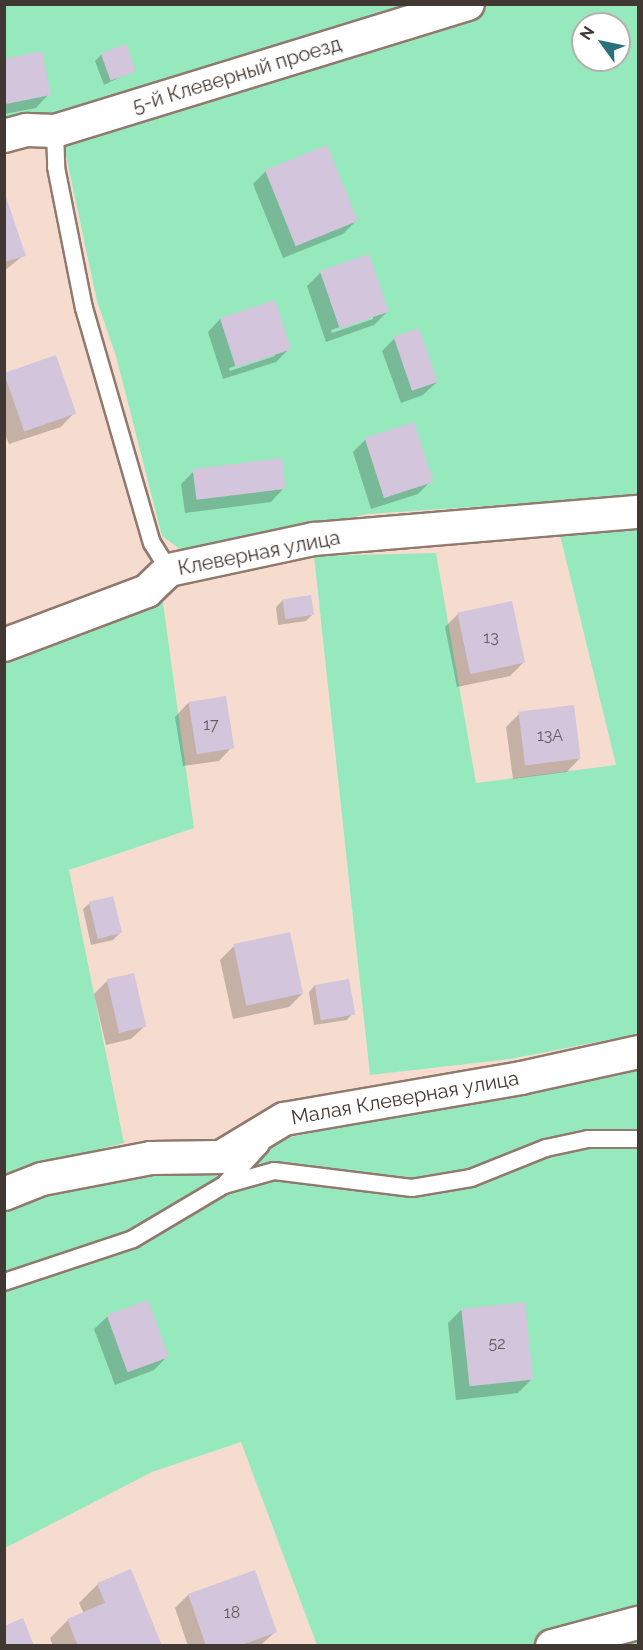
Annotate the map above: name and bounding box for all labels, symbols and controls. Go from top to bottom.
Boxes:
north arrow [571,12,631,72]
text: N [576,23,598,43]
street label: 5-й Клеверный проезд [130,32,344,118]
street label: Клеверная улица [176,525,342,581]
house number: 13 [483,628,499,648]
house number: 17 [203,715,219,735]
house number: 13А [537,726,563,746]
street label: Малая Клеверная улица [289,1066,521,1130]
house number: 52 [488,1334,506,1354]
house number: 18 [224,1603,240,1623]

